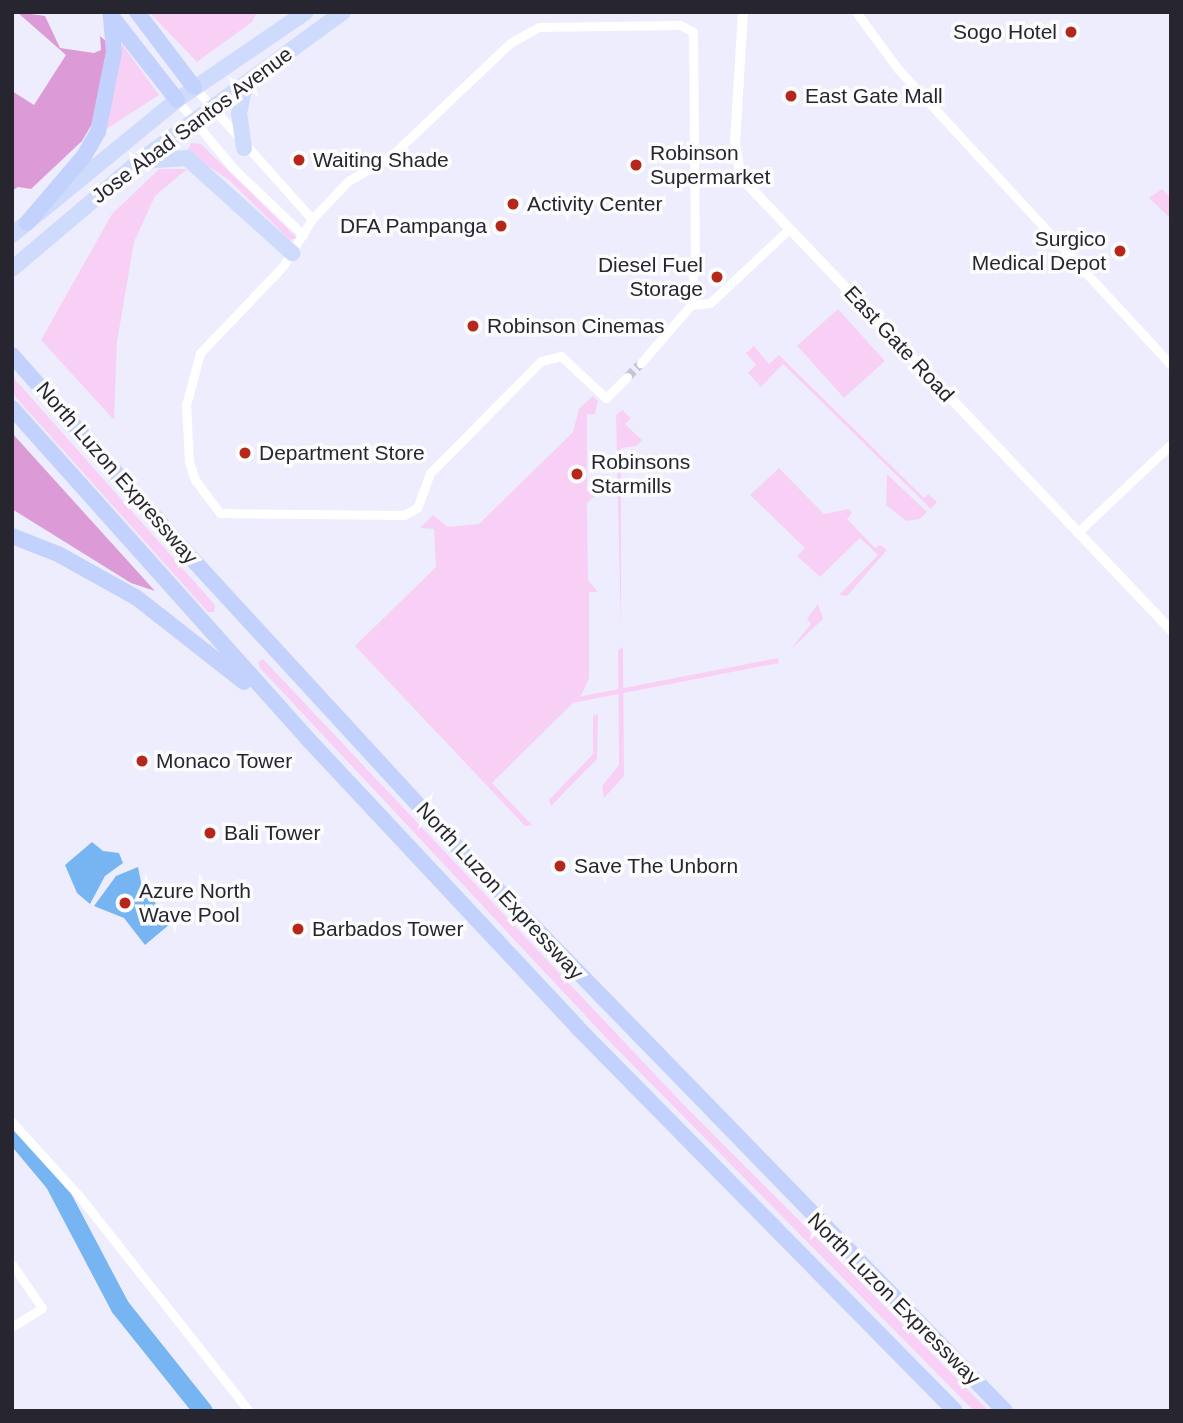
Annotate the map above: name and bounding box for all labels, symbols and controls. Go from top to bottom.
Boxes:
place label: Sogo Hotel [953,19,1057,45]
marker: Sogo Hotel [1063,24,1079,40]
street label: Jose Abad Santos Avenue [86,41,298,209]
place label: East Gate Mall [805,83,943,109]
marker: East Gate Mall [783,88,799,104]
place label: Robinson Supermarket [650,140,770,190]
place label: Waiting Shade [313,147,449,173]
marker: Waiting Shade [291,152,307,168]
marker: Robinson Supermarket [628,157,644,173]
place label: Activity Center [527,191,662,217]
marker: Activity Center [505,196,521,212]
place label: DFA Pampanga [339,213,487,239]
marker: DFA Pampanga [493,218,509,234]
place label: Surgico Medical Depot [972,226,1106,276]
marker: Surgico Medical Depot [1112,243,1128,259]
place label: Diesel Fuel Storage [598,252,703,302]
marker: Diesel Fuel Storage [709,269,725,285]
street label: East Gate Road [839,281,959,407]
place label: Robinson Cinemas [487,313,664,339]
marker: Robinson Cinemas [465,318,481,334]
street label: North Luzon Expressway [31,377,203,569]
place label: Department Store [259,440,425,466]
marker: Department Store [237,445,253,461]
place label: Robinsons Starmills [591,449,690,499]
marker: Robinsons Starmills [569,466,585,482]
place label: Monaco Tower [156,748,293,774]
marker: Monaco Tower [134,753,150,769]
street label: North Luzon Expressway [411,797,589,985]
place label: Bali Tower [224,820,321,846]
marker: Bali Tower [202,825,218,841]
place label: Save The Unborn [574,853,739,879]
marker: Save The Unborn [552,858,568,874]
place label: Azure North Wave Pool [139,878,251,928]
marker: Azure North Wave Pool [117,895,133,911]
place label: Barbados Tower [312,916,464,942]
marker: Barbados Tower [290,921,306,937]
street label: North Luzon Expressway [803,1208,985,1390]

